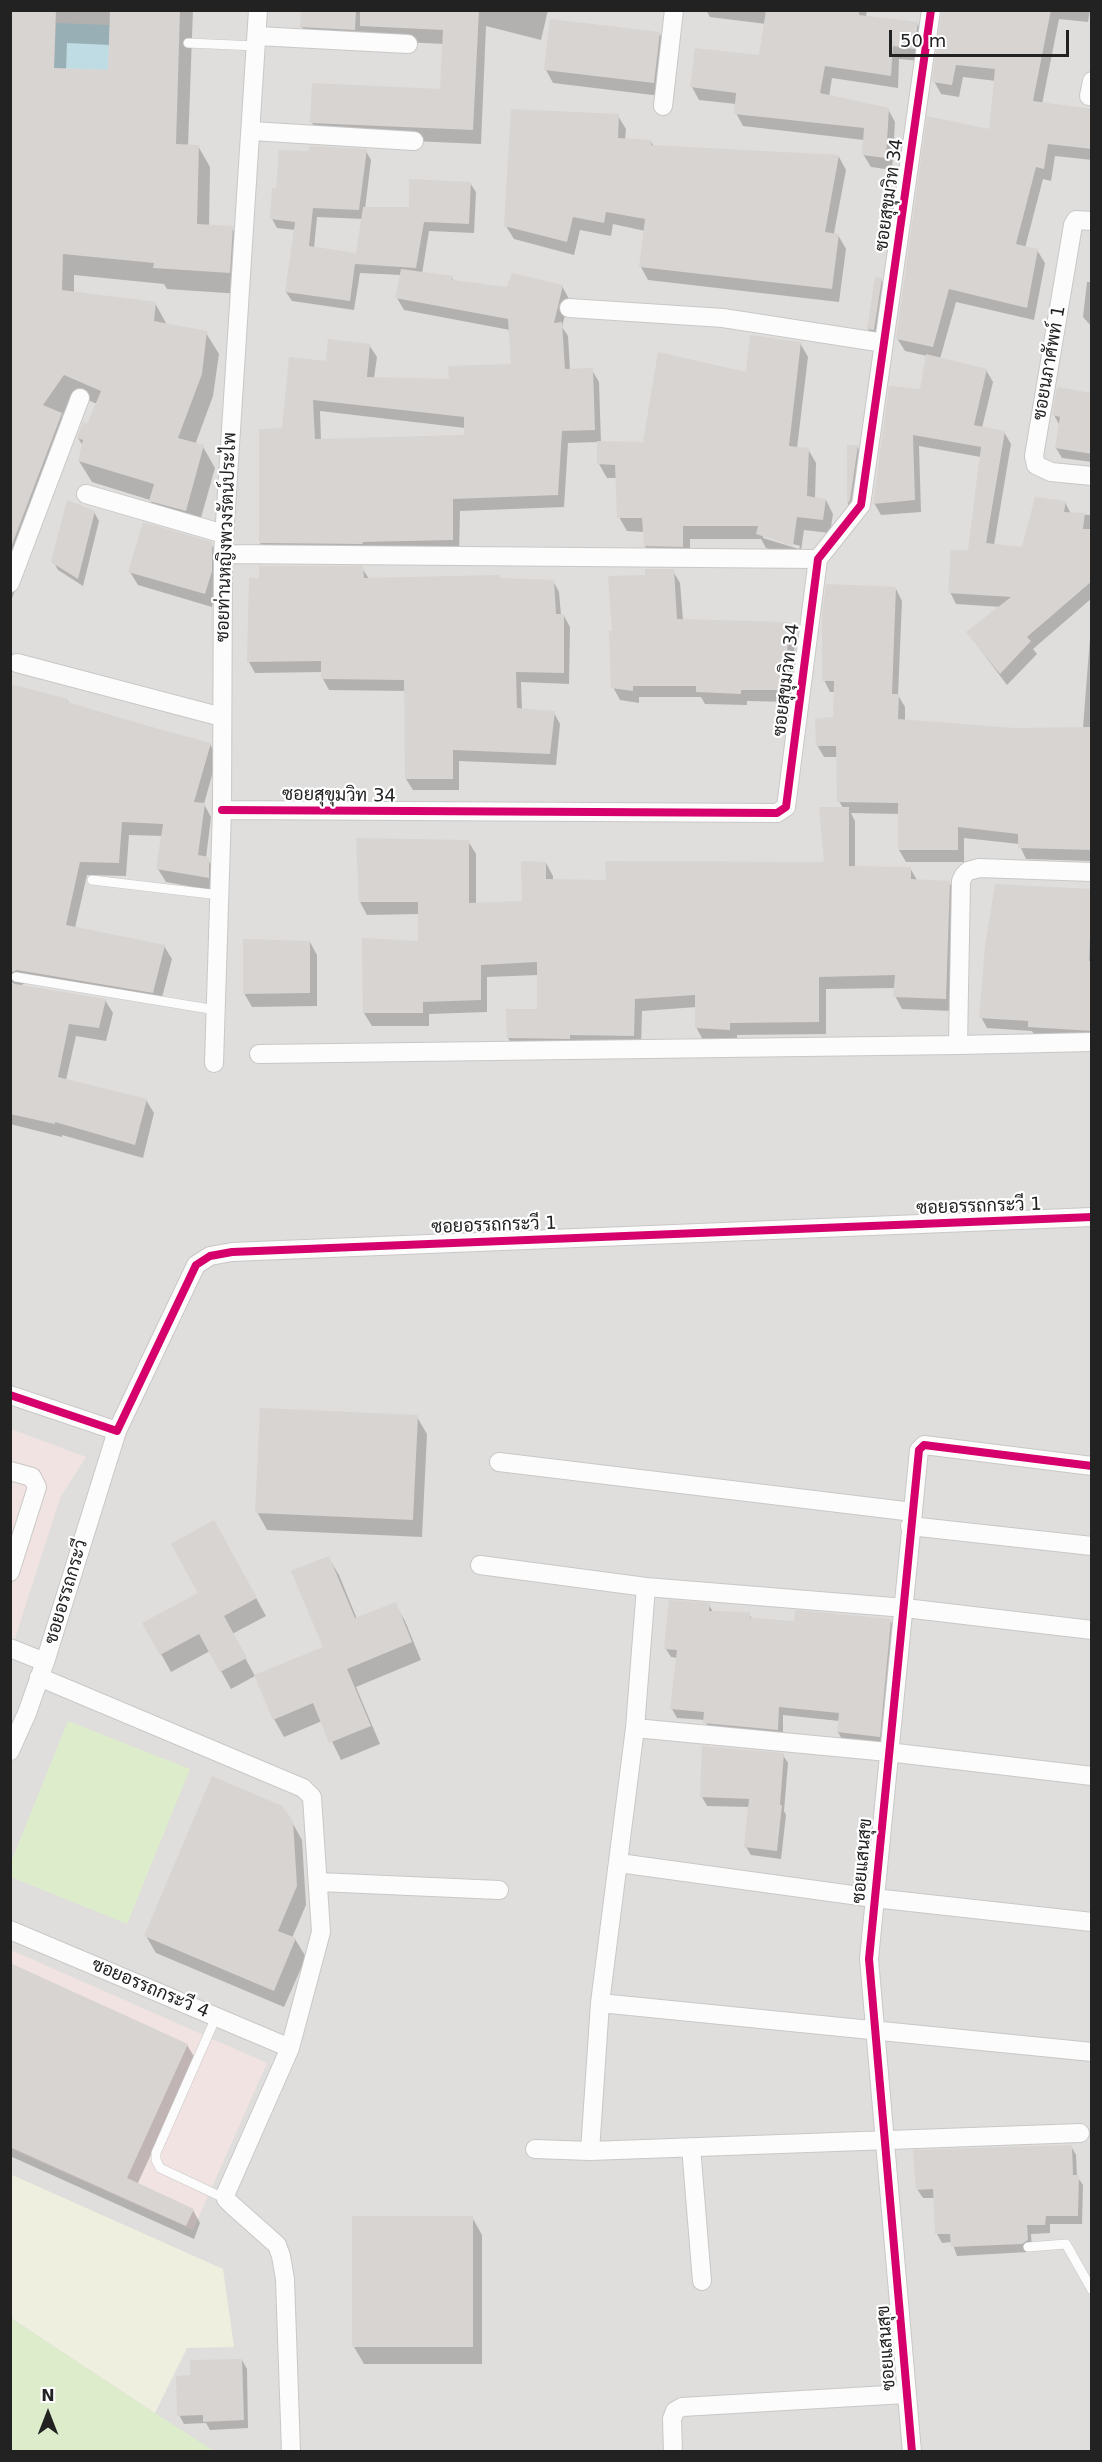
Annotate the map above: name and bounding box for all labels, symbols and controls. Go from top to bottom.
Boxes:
scale bar [892,18,1072,56]
text: 50 m [900,30,946,51]
street label: ซอยสุขุมวิท 34 [871,137,909,253]
street label: ซอยนภาศัพท์ 1 [1029,304,1071,422]
street label: ซอยท่านหญิงพวงรัตน์ประไพ [213,432,241,642]
street label: ซอยสุขุมวิท 34 [769,622,805,738]
street label: ซอยสุขุมวิท 34 [282,784,396,808]
street label: ซอยอรรถกระวี 1 [916,1194,1042,1220]
street label: ซอยอรรถกระวี 1 [431,1213,557,1239]
street label: ซอยอรรถกระวี [41,1537,93,1647]
street label: ซอยแสนสุข [849,1818,877,1904]
street label: ซอยอรรถกระวี 4 [88,1955,212,2023]
street label: ซอยแสนสุข [873,2305,901,2391]
north arrow [18,2384,78,2444]
text: N [41,2386,55,2405]

